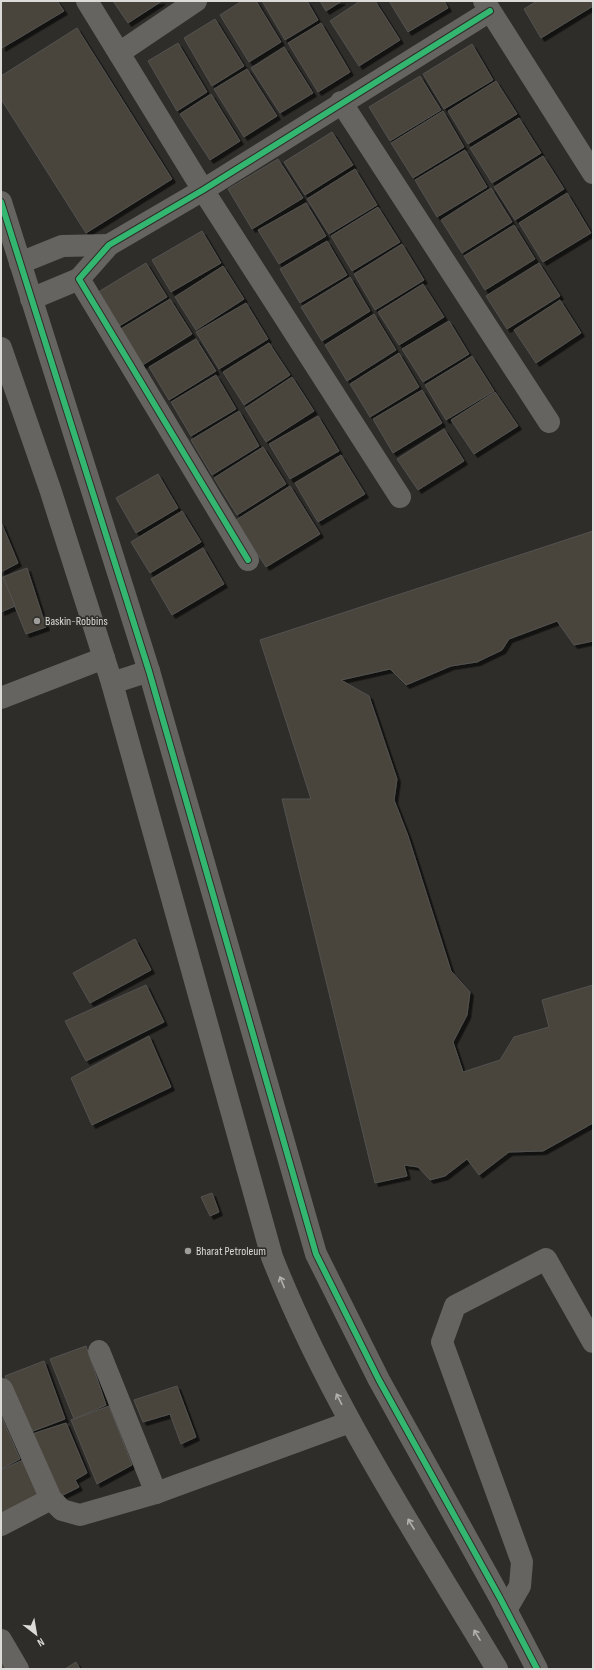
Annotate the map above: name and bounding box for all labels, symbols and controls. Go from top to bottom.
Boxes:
place label: Baskin-Robbins [45,614,108,629]
marker: Baskin-Robbins [32,616,42,626]
place label: Bharat Petroleum [196,1244,266,1259]
marker: Bharat Petroleum [183,1246,193,1256]
one-way arrow [277,1277,285,1289]
one-way arrow [335,1393,342,1405]
one-way arrow [406,1518,414,1530]
north arrow [16,1614,56,1654]
one-way arrow [473,1629,481,1641]
text: N [35,1635,47,1649]

